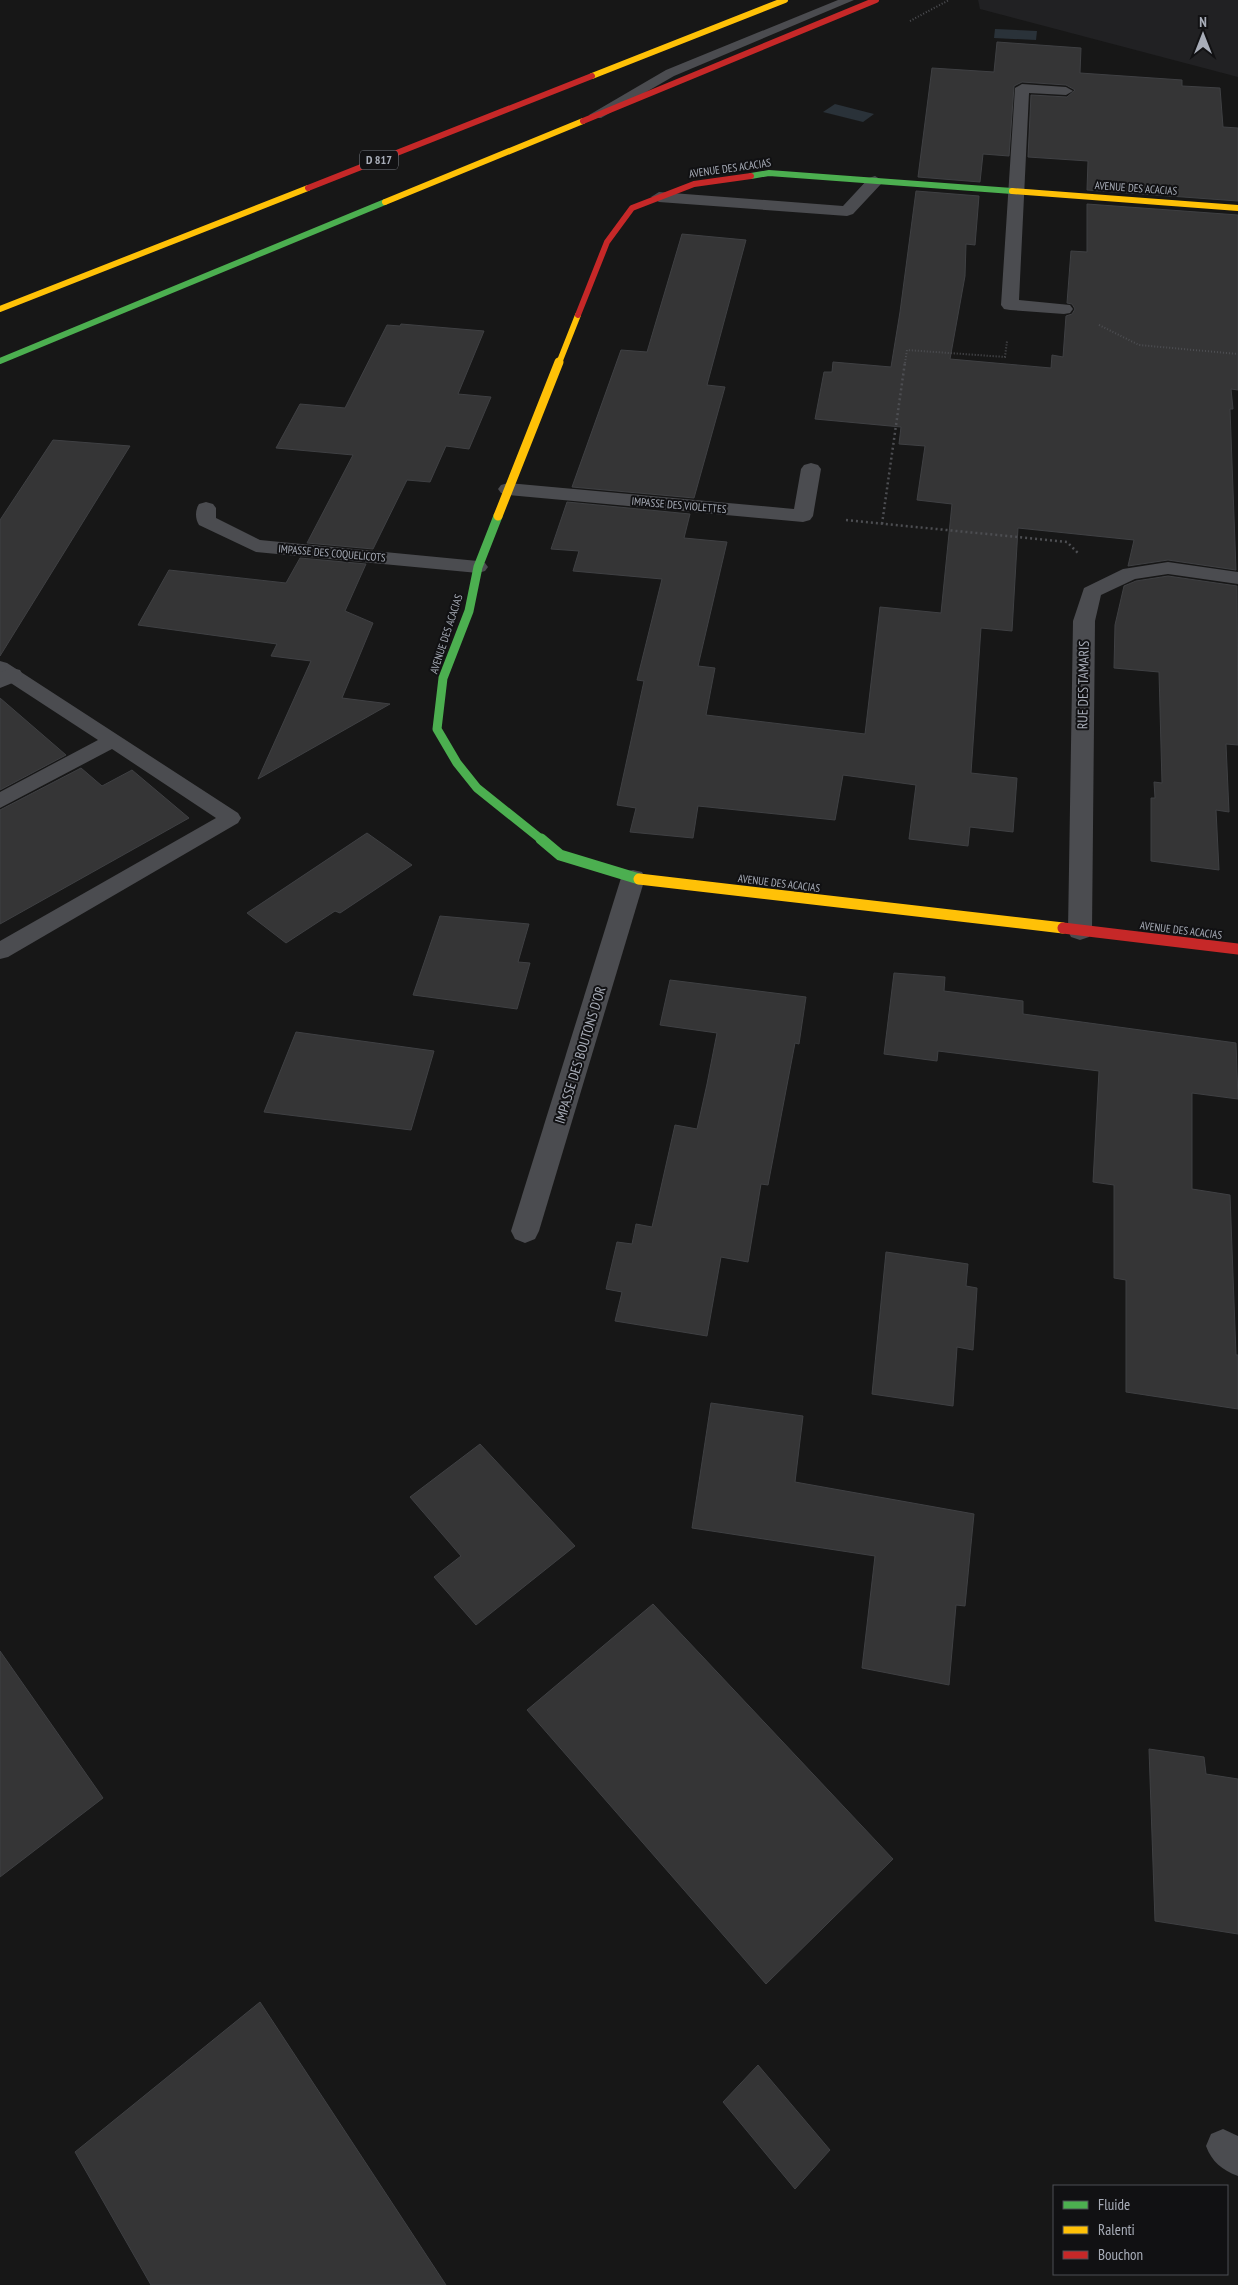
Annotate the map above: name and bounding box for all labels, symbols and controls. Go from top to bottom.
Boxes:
north arrow [1178,10,1228,60]
text: N [1199,13,1207,31]
road number: D 817 [360,150,398,170]
street label: AVENUE DES ACACIAS [688,155,772,181]
street label: AVENUE DES ACACIAS [1094,178,1178,198]
street label: IMPASSE DES VIOLETTES [631,494,727,516]
street label: IMPASSE DES COQUELICOTS [278,541,387,565]
street label: AVENUE DES ACACIAS [427,592,466,676]
street label: RUE DES TAMARIS [1073,641,1093,729]
street label: AVENUE DES ACACIAS [737,871,821,895]
street label: AVENUE DES ACACIAS [1139,918,1223,942]
street label: IMPASSE DES BOUTONS D'OR [551,984,610,1126]
legend [1053,2185,1228,2275]
text: Fluide [1098,2195,1130,2214]
text: Ralenti [1098,2220,1135,2239]
text: Bouchon [1098,2245,1143,2264]

